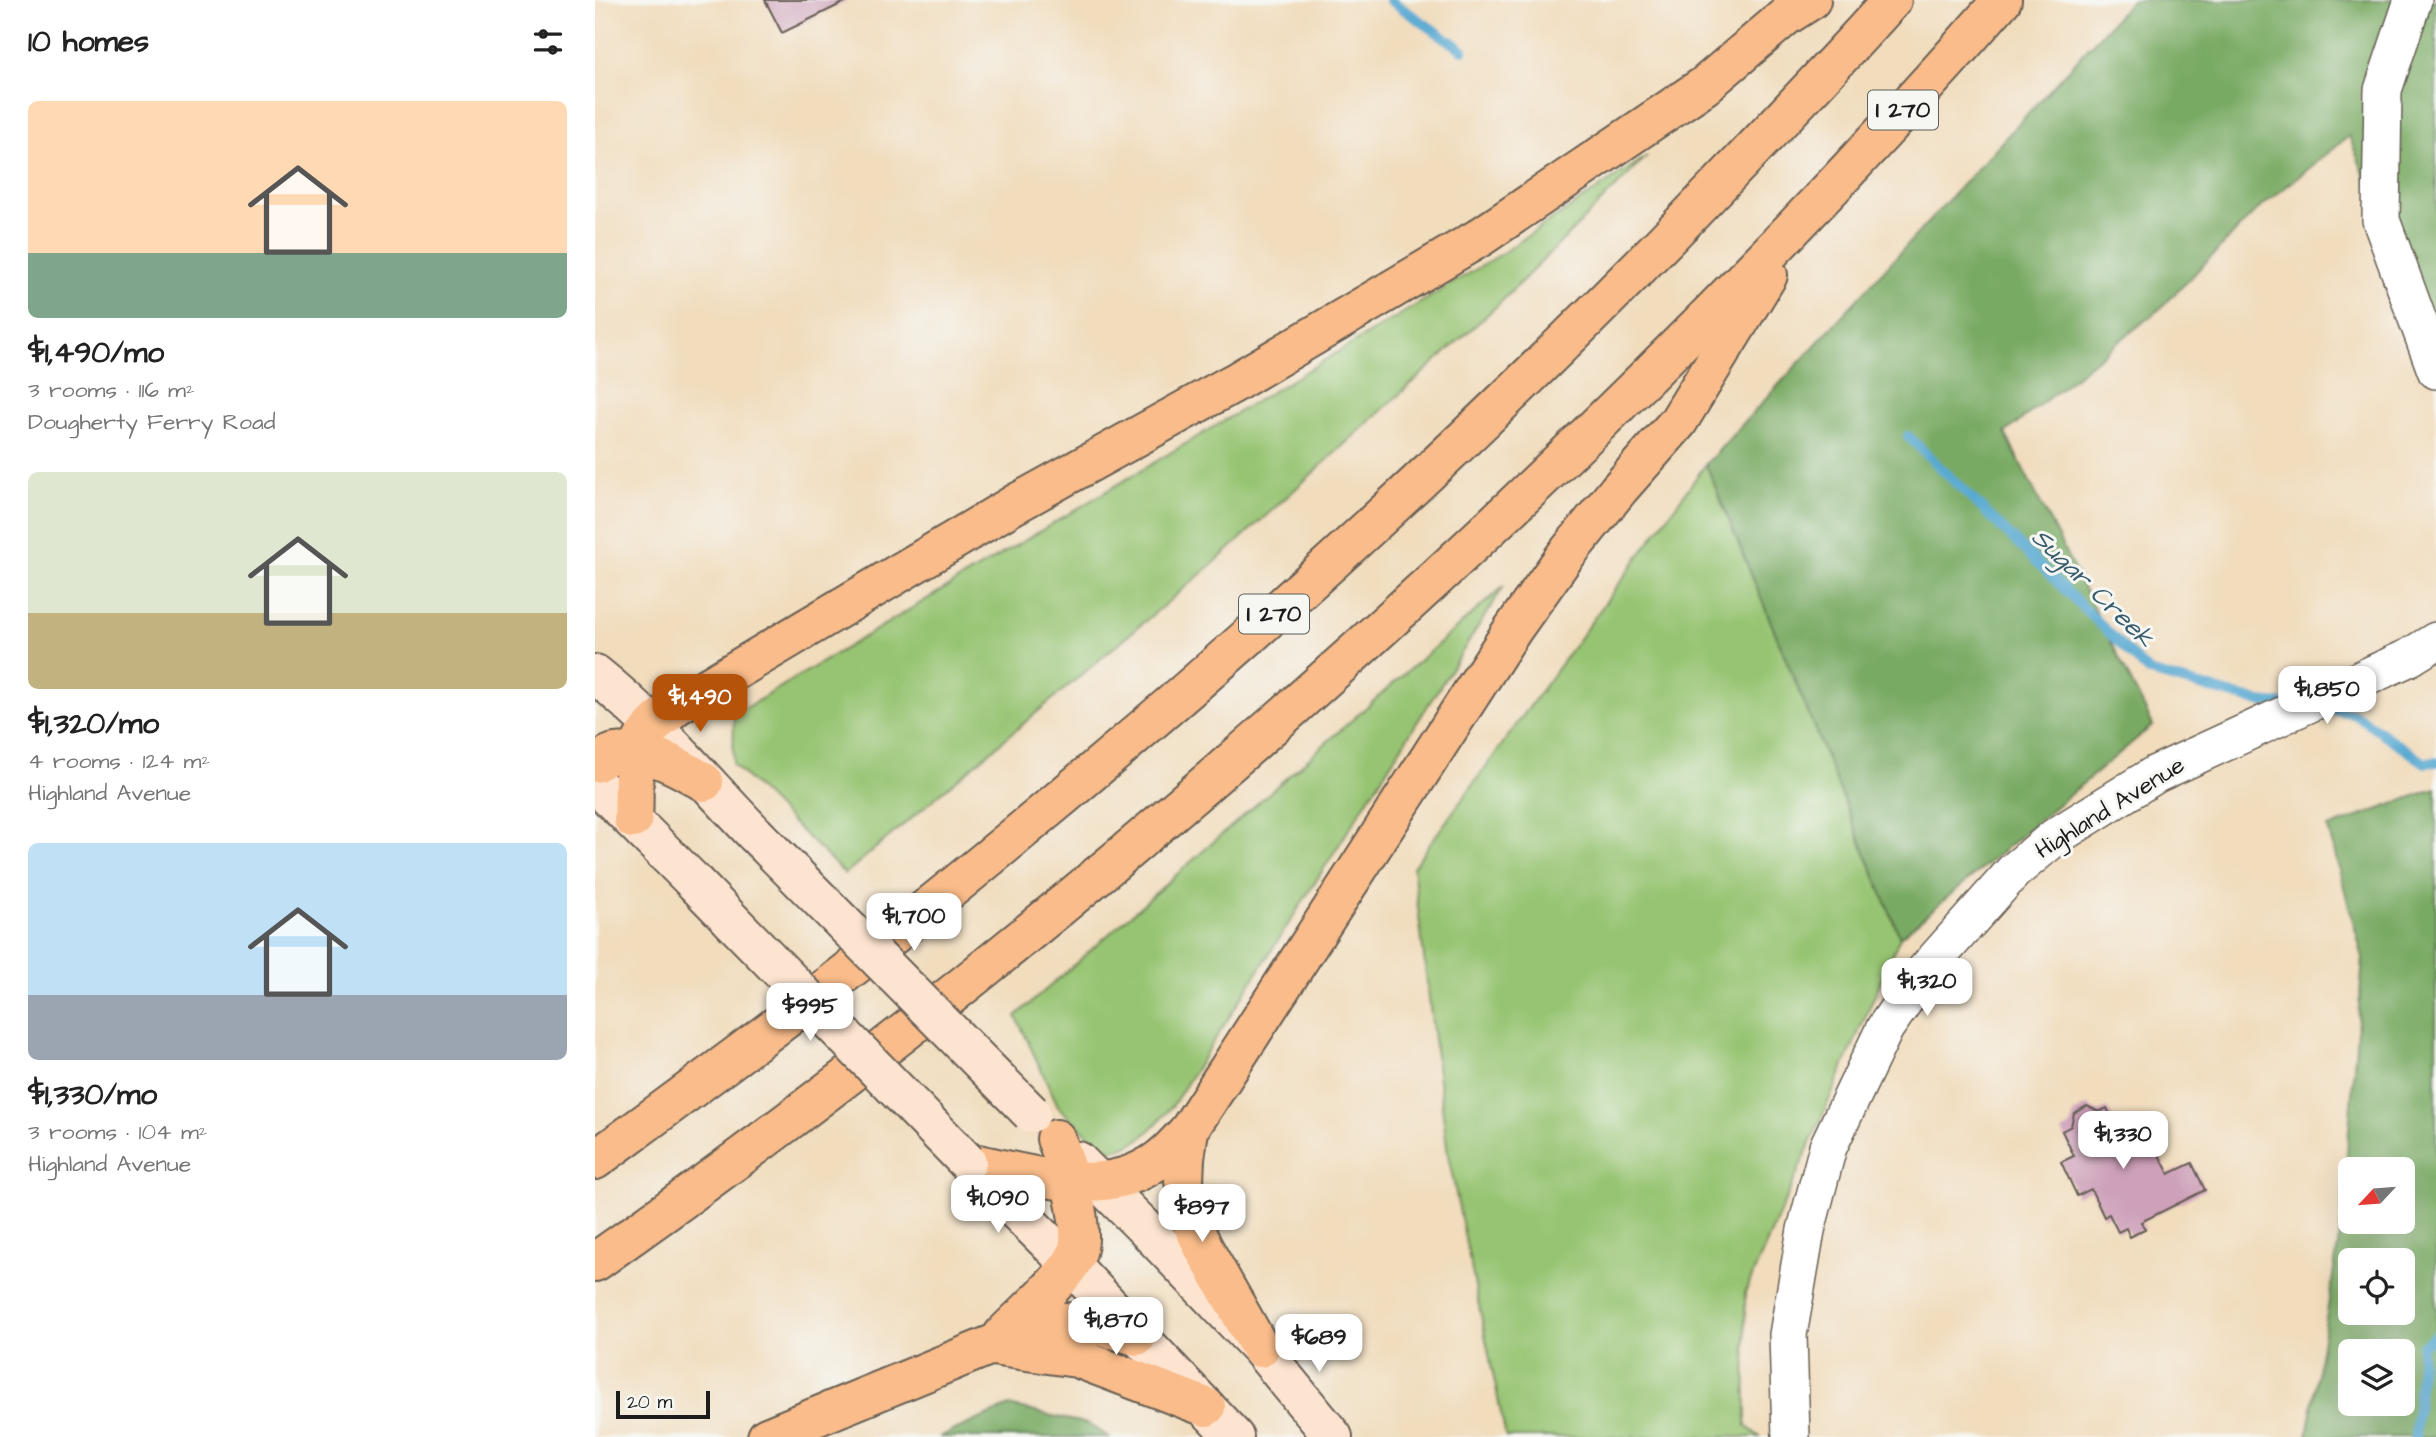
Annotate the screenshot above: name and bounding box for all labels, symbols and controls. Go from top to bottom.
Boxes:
text: 10 homes [28,21,149,63]
icon: filters [529,23,567,61]
road number: I 270 [1868,90,1938,130]
icon: home [235,147,361,273]
text: $1,490/mo [28,332,164,374]
text: 3 rooms · 116 m² [28,374,195,406]
text: Dougherty Ferry Road [28,406,275,438]
icon: home [235,518,361,644]
water label: Sugar Creek [2023,520,2163,657]
road number: I 270 [1239,594,1309,634]
pin: $1,850 [2270,666,2384,726]
text: $1,850 [2294,673,2360,705]
pin: $1,490 [643,674,757,734]
text: $1,490 [668,681,732,713]
text: $1,320/mo [28,703,159,745]
text: 4 rooms · 124 m² [28,745,210,777]
street label: Highland Avenue [2029,748,2192,868]
text: Highland Avenue [28,777,191,809]
icon: home [235,889,361,1015]
pin: $1,700 [857,894,971,953]
text: $1,700 [882,900,946,932]
pin: $1,320 [1870,958,1984,1018]
text: $1,320 [1897,965,1957,997]
pin: $995 [769,984,851,1043]
text: $995 [782,990,838,1022]
text: $1,330/mo [28,1074,157,1116]
pin: $1,330 [2066,1112,2180,1171]
text: 3 rooms · 104 m² [28,1116,207,1148]
text: $1,330 [2094,1118,2152,1150]
text: Highland Avenue [28,1148,191,1180]
north arrow [2338,1157,2415,1234]
map controls [2338,1157,2415,1416]
pin: $1,090 [941,1176,1055,1235]
text: $1,090 [967,1182,1029,1214]
pin: $897 [1161,1184,1243,1244]
text: $897 [1175,1191,1229,1223]
button: locate [2338,1248,2415,1325]
pin: $1,870 [1059,1298,1173,1357]
text: $1,870 [1084,1304,1148,1336]
pin: $689 [1278,1314,1360,1374]
text: $689 [1291,1321,1347,1353]
button: layers [2338,1339,2415,1416]
scale bar [616,1388,711,1420]
text: 20 m [627,1389,672,1416]

